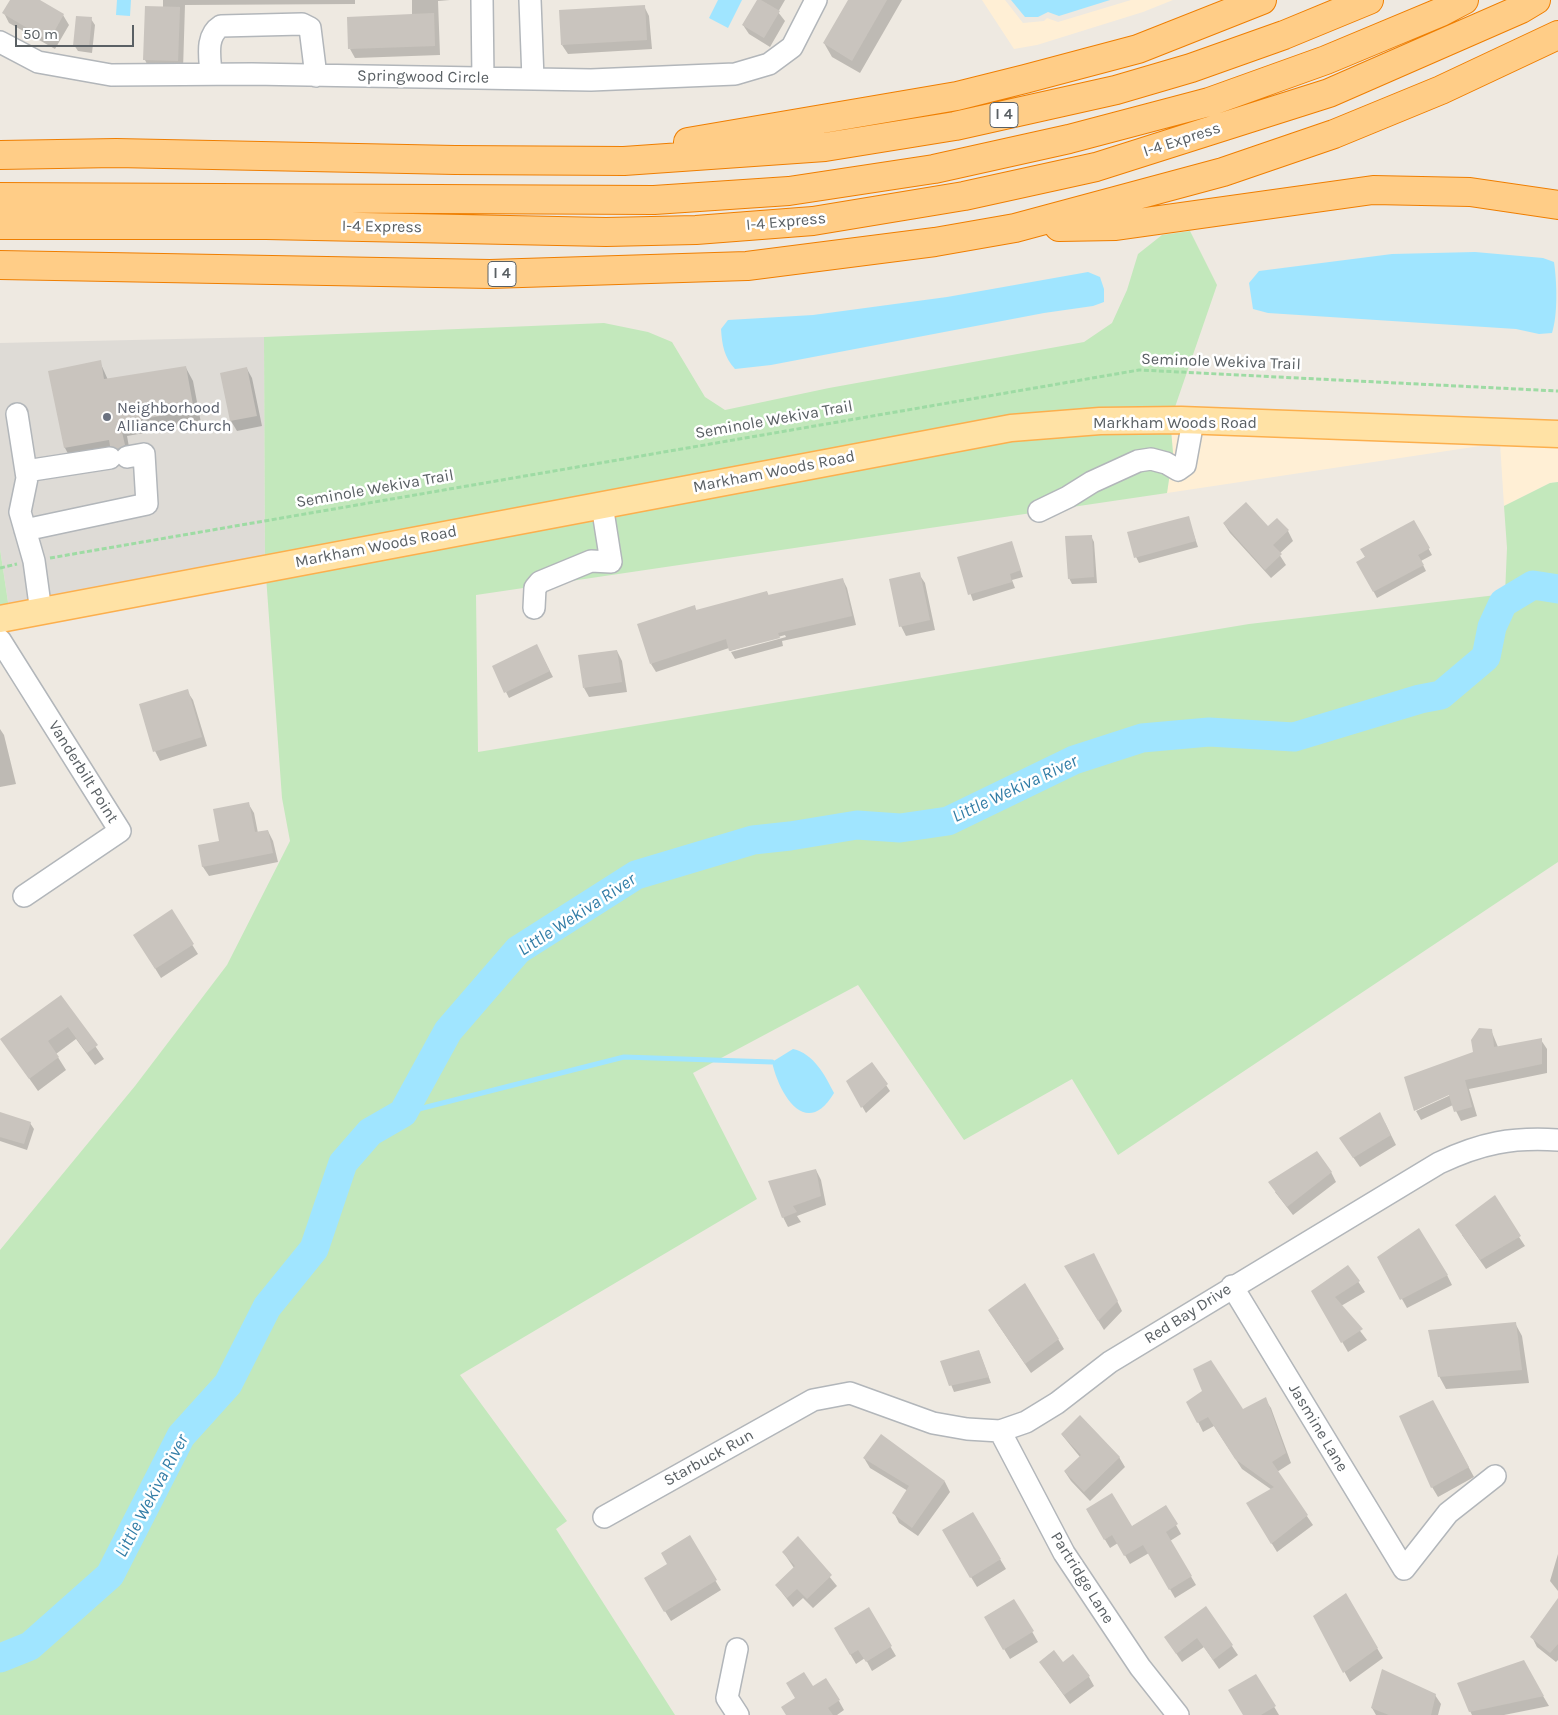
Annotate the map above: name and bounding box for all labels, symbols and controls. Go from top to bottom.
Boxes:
scale bar [18,15,136,47]
text: 50 m [23,25,58,43]
street label: Springwood Circle [357,66,489,88]
road number: I 4 [990,102,1018,128]
street label: I-4 Express [1141,118,1223,162]
street label: I-4 Express [745,209,827,235]
street label: I-4 Express [342,217,422,237]
road number: I 4 [488,262,516,286]
street label: Seminole Wekiva Trail [1141,350,1301,374]
street label: Seminole Wekiva Trail [694,397,854,443]
place label: Neighborhood Alliance Church [117,398,232,436]
marker: Neighborhood Alliance Church [101,411,113,423]
street label: Markham Woods Road [1093,413,1257,433]
street label: Markham Woods Road [692,447,856,497]
street label: Seminole Wekiva Trail [295,466,455,512]
street label: Markham Woods Road [294,522,458,572]
street label: Vanderbilt Point [44,717,122,827]
water label: Little Wekiva River [949,750,1081,828]
water label: Little Wekiva River [514,869,640,961]
street label: Red Bay Drive [1141,1280,1235,1348]
street label: Jasmine Lane [1284,1381,1352,1475]
street label: Starbuck Run [661,1425,757,1491]
water label: Little Wekiva River [111,1431,193,1561]
street label: Partridge Lane [1046,1529,1118,1627]

